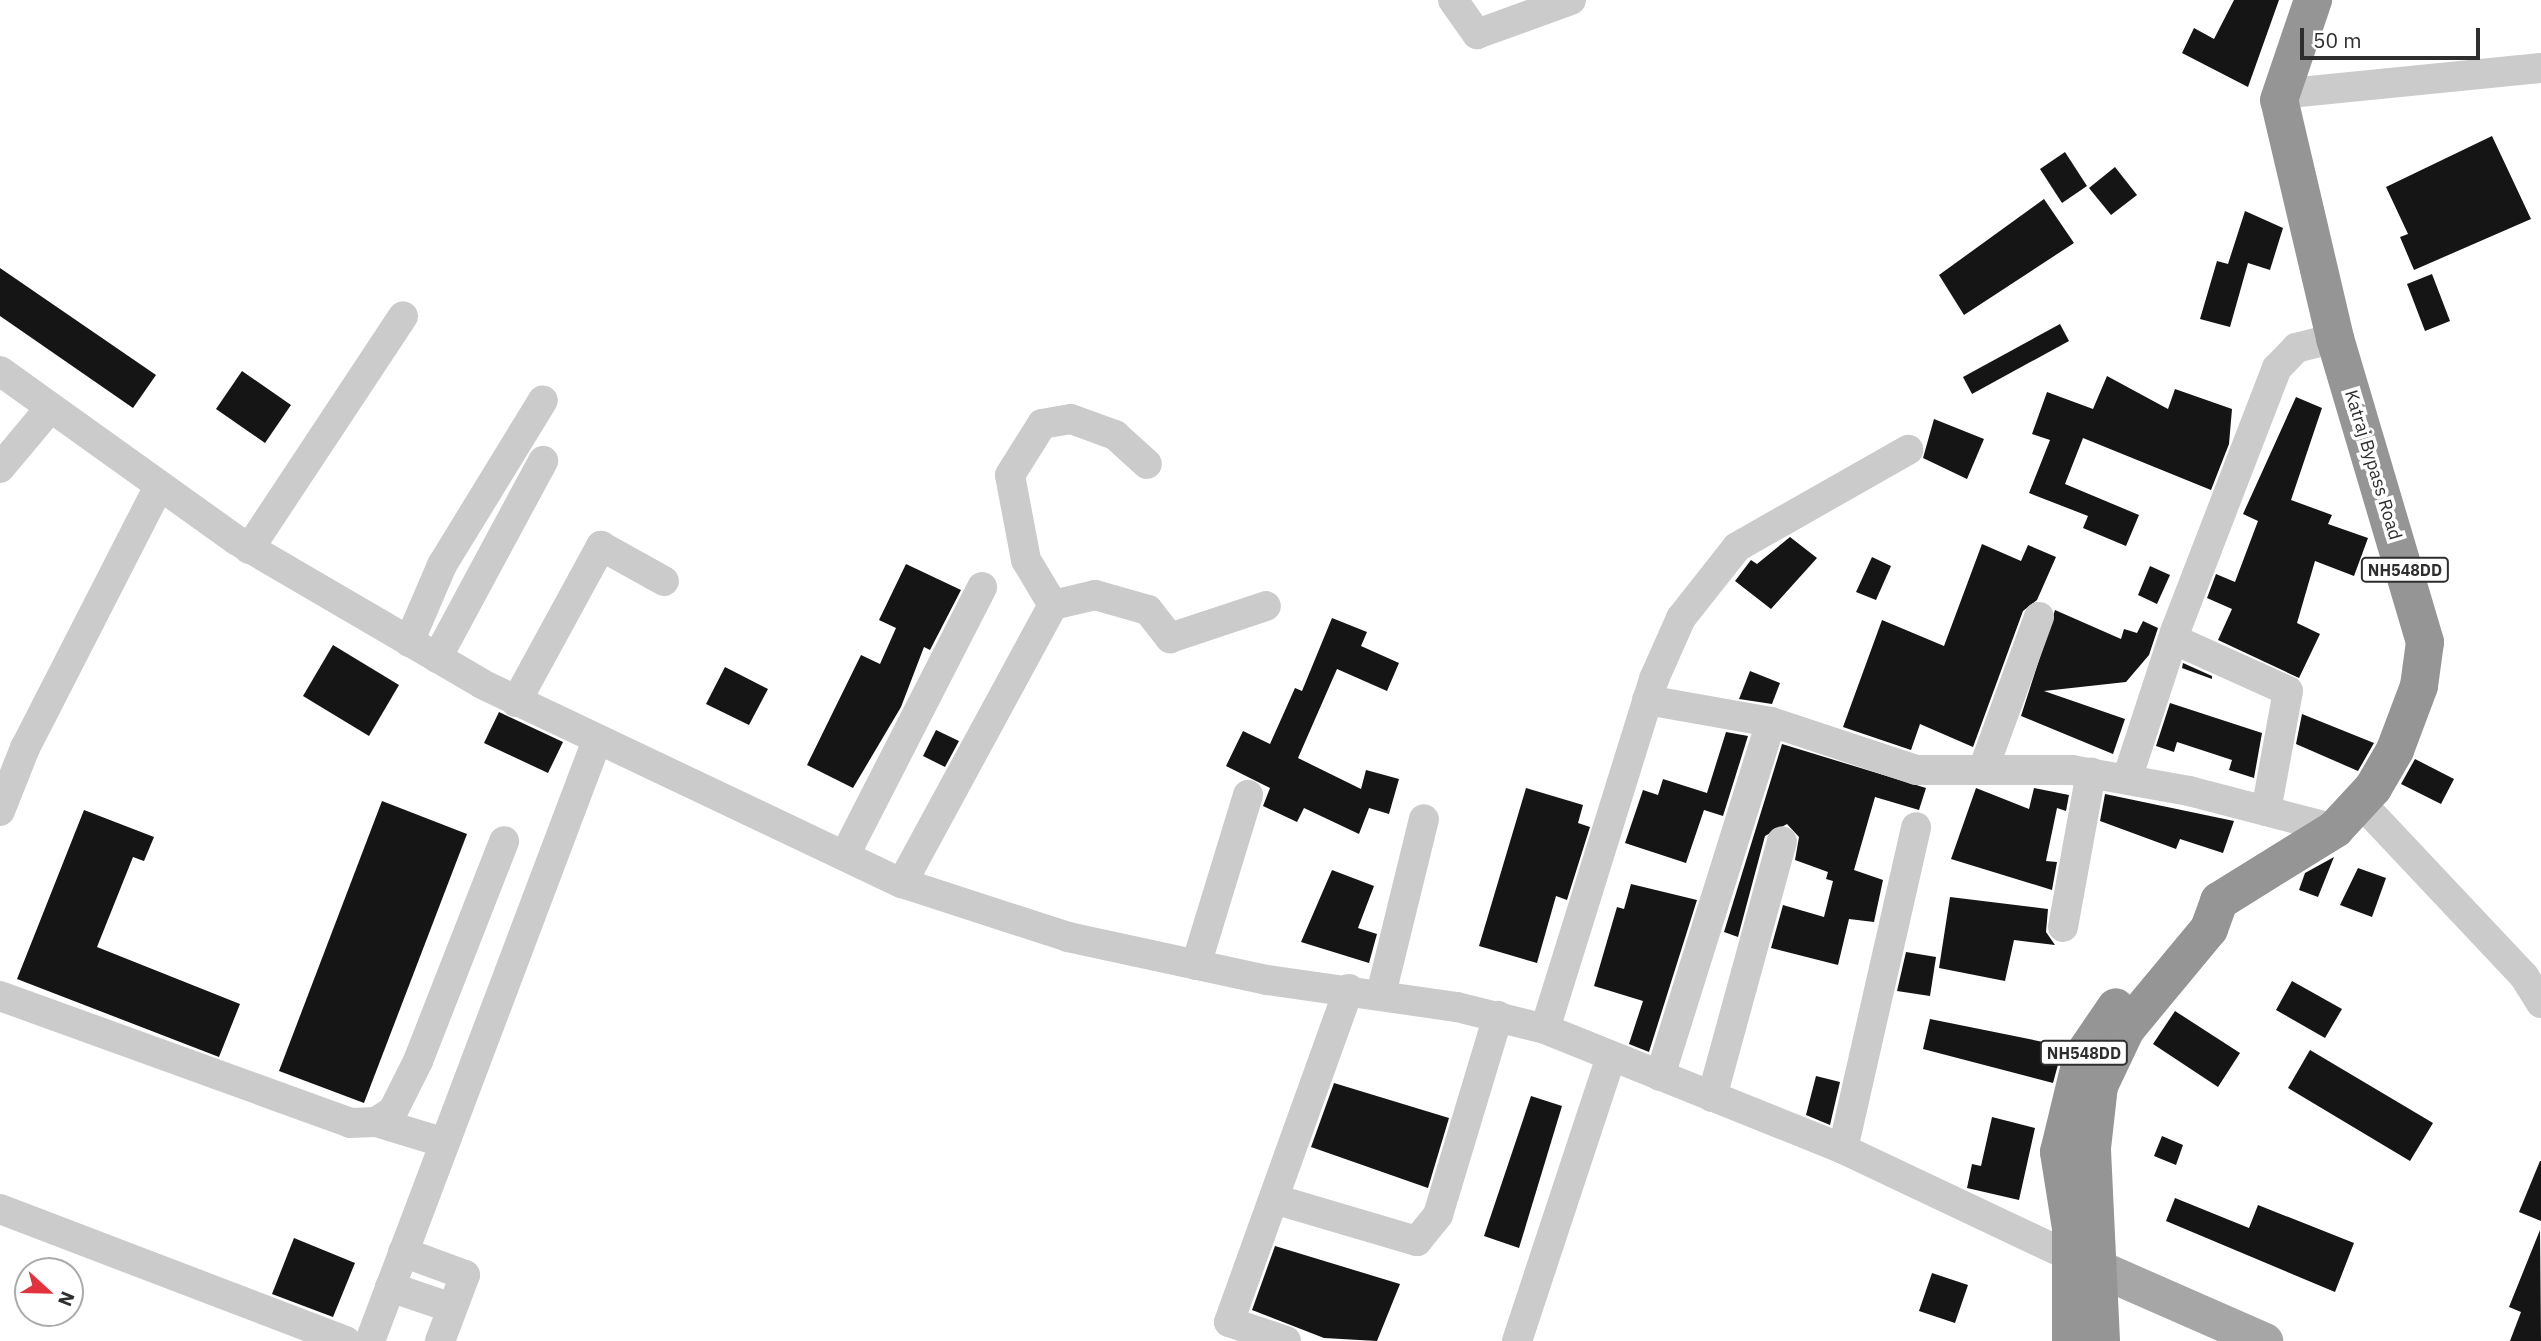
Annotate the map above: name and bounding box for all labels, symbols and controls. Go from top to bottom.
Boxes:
scale bar [2303,14,2483,58]
text: 50 m [2313,26,2362,54]
street label: Katraj Bypass Road [2340,387,2406,543]
road number: NH548DD [2360,558,2450,582]
road number: NH548DD [2038,1040,2130,1065]
north arrow [14,1257,84,1327]
text: N [53,1288,80,1310]

